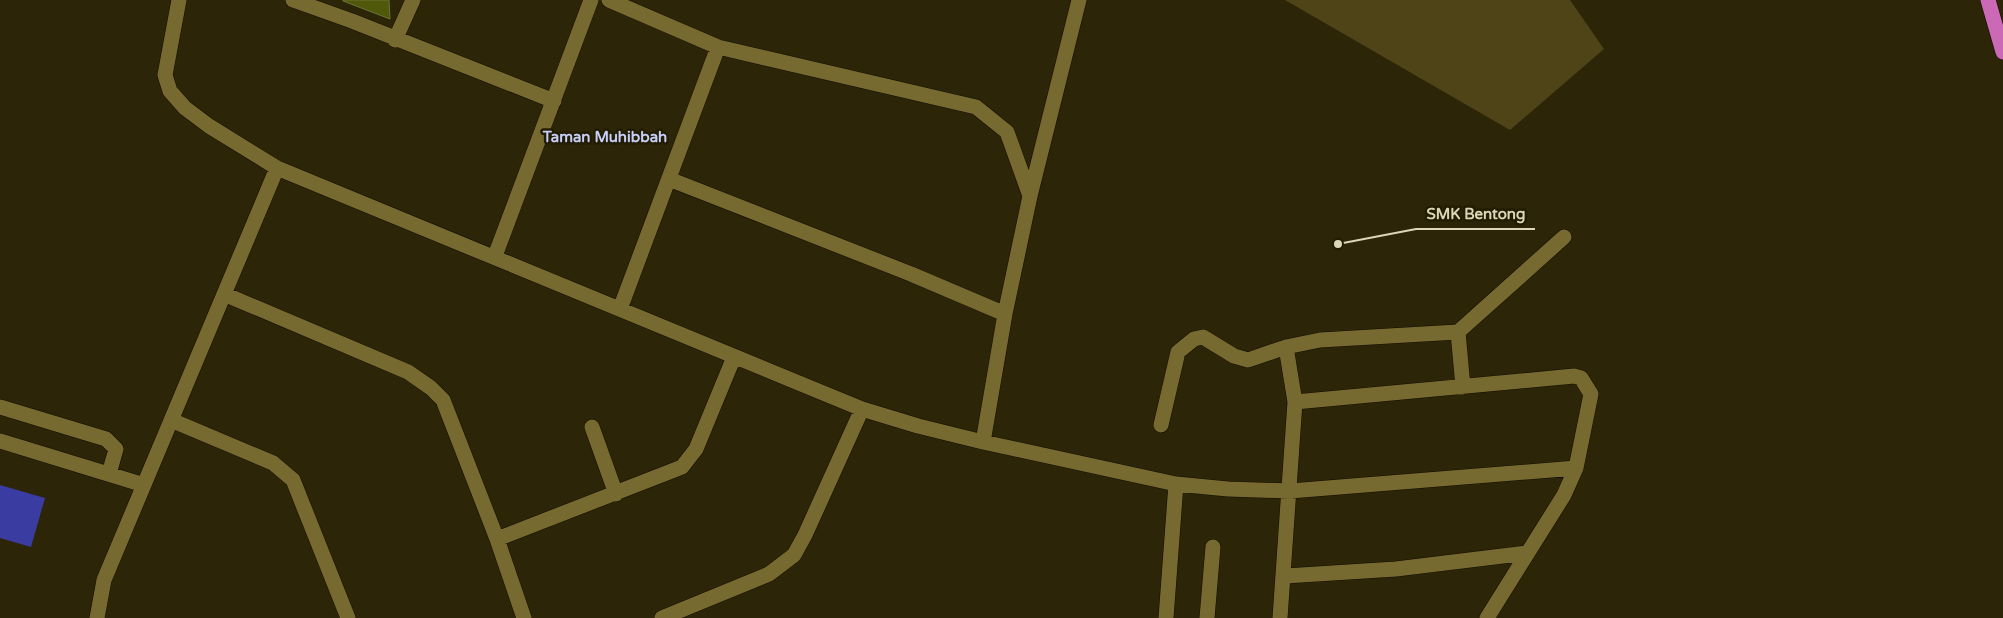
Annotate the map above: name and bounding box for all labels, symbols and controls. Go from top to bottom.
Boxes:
district label: Taman Muhibbah [542,128,667,146]
callout: SMK Bentong [1416,199,1535,229]
text: SMK Bentong [1427,205,1525,224]

